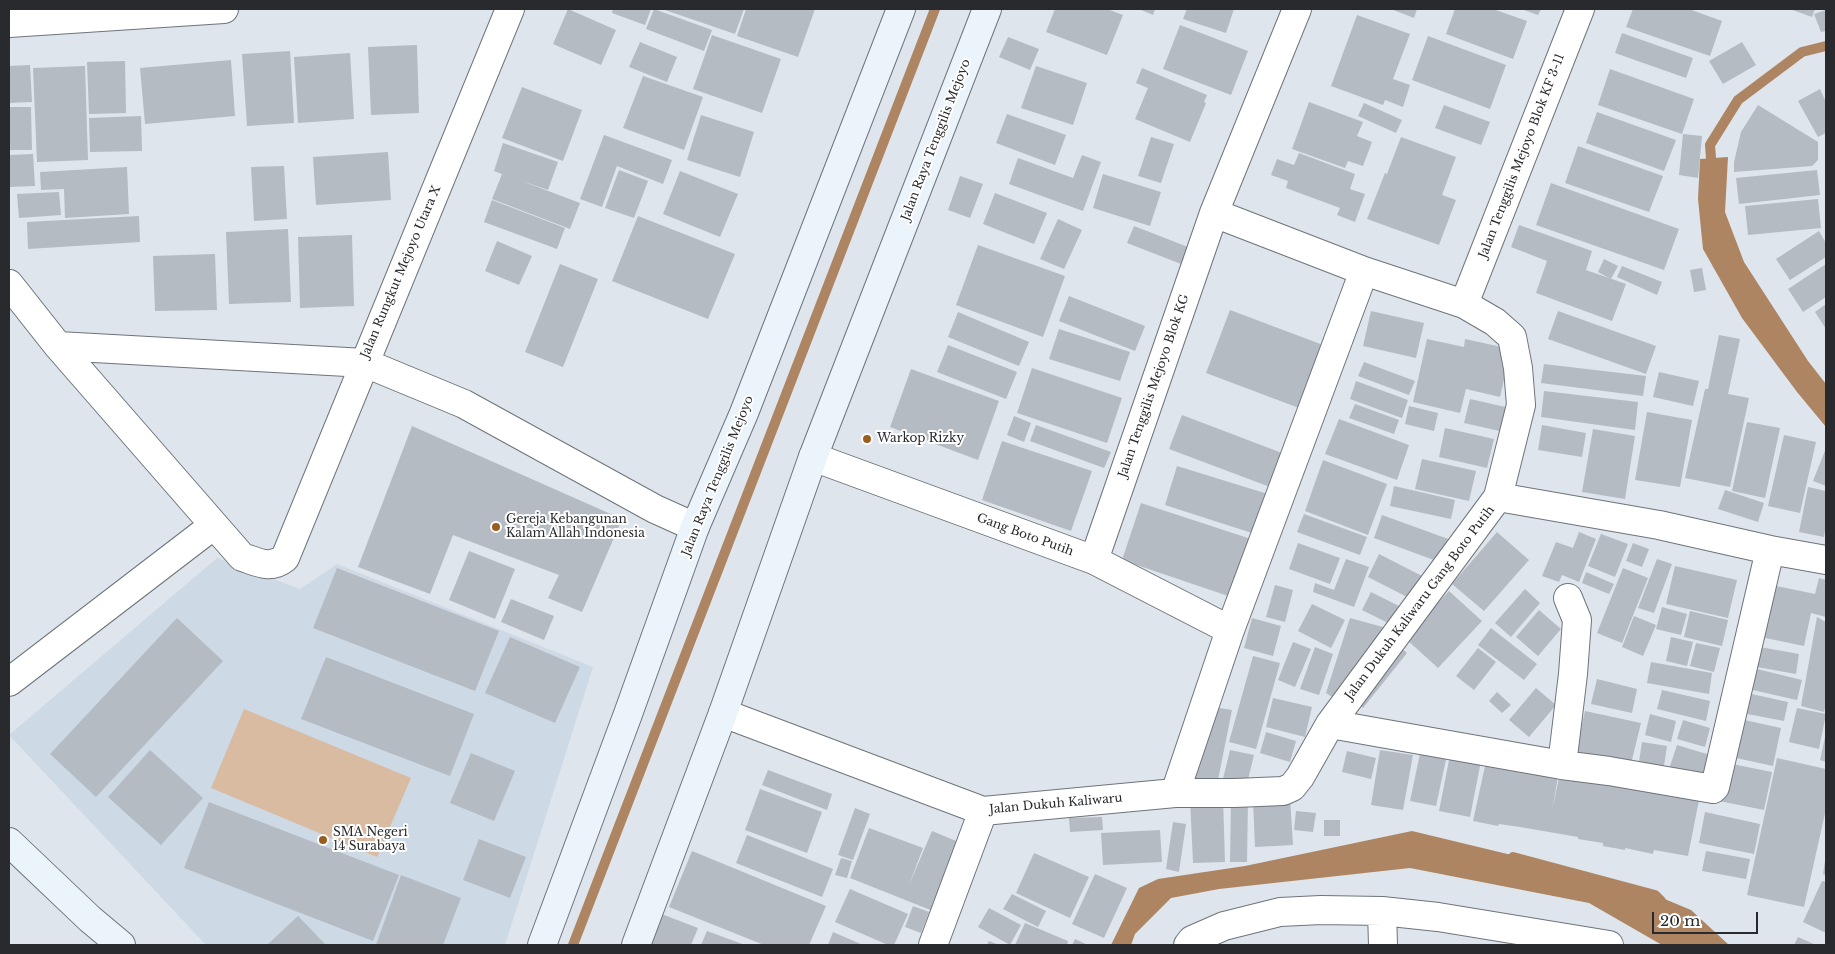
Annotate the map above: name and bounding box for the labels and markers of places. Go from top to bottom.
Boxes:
place label: Warkop Rizky [877,432,964,446]
marker: Warkop Rizky [861,433,873,445]
place label: Gereja Kebangunan Kalam Allah Indonesia [506,513,645,541]
marker: Gereja Kebangunan Kalam Allah Indonesia [490,521,502,533]
place label: SMA Negeri 14 Surabaya [333,826,408,854]
marker: SMA Negeri 14 Surabaya [317,834,329,846]

